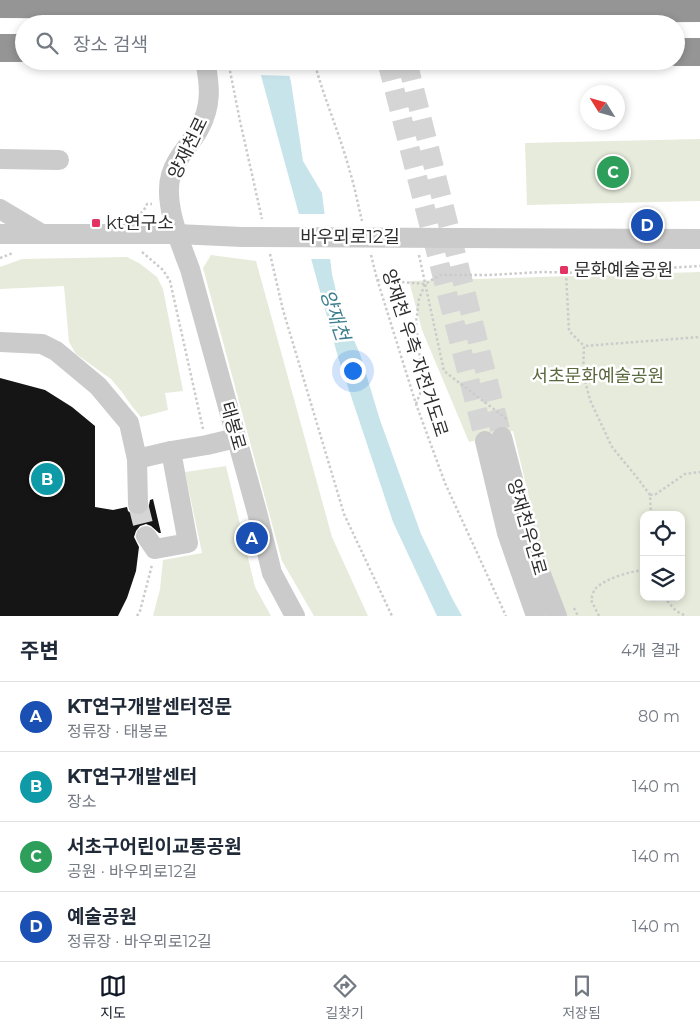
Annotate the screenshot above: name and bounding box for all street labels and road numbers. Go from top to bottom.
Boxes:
street label: 양재천로 [164,113,212,183]
street label: 바우뫼로12길 [300,226,400,248]
street label: 양재천 우측 자전거도로 [377,266,453,440]
street label: 태봉로 [216,399,250,453]
street label: 양재천우안로 [503,476,551,578]

